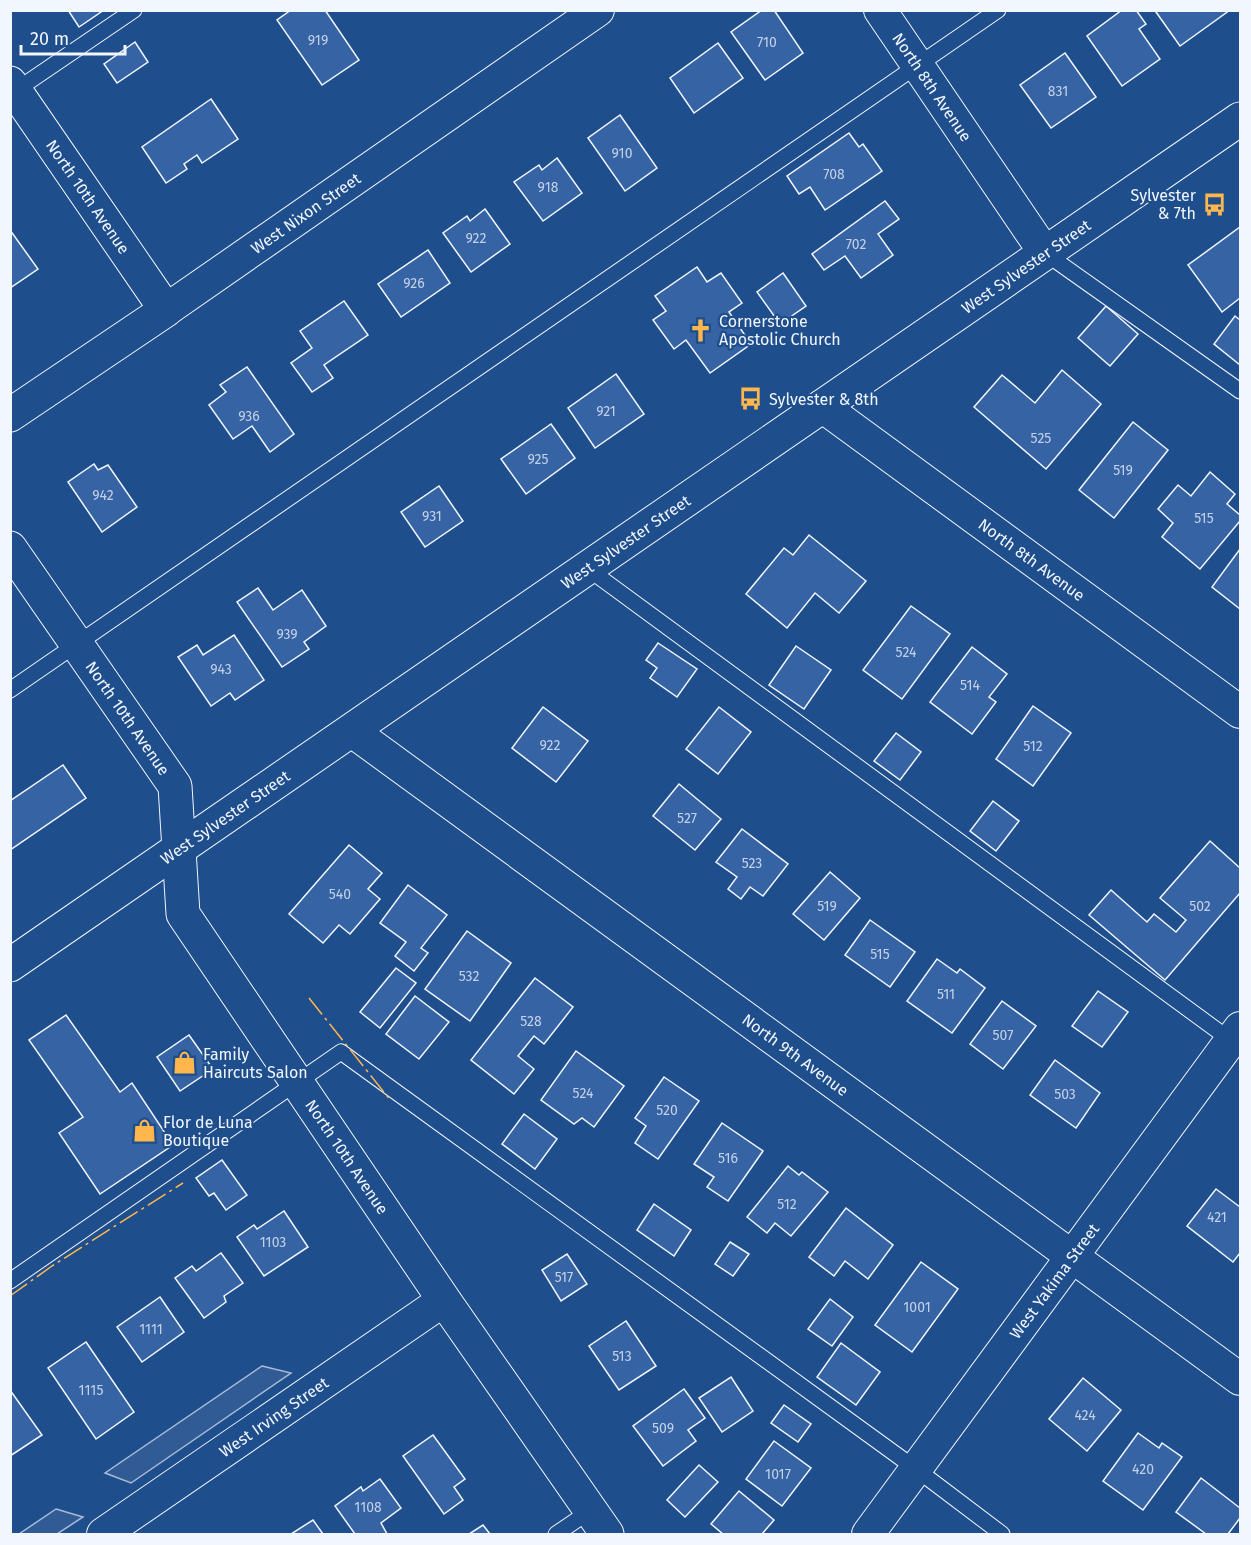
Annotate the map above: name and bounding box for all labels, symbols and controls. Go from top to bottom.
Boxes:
scale bar [21,18,124,56]
text: 20 m [30,28,69,50]
street label: North 8th Avenue [888,29,975,145]
house number: 919 [308,32,328,49]
house number: 710 [757,34,777,51]
house number: 831 [1048,83,1068,100]
street label: North 10th Avenue [42,136,134,258]
house number: 910 [612,145,633,162]
house number: 708 [823,166,845,183]
street label: West Nixon Street [248,169,364,258]
house number: 918 [538,179,559,196]
place label: Sylvester & 7th [1131,186,1197,223]
bus stop icon: Sylvester & 7th [1201,191,1227,217]
street label: West Sylvester Street [958,216,1095,318]
house number: 922 [466,230,487,247]
house number: 702 [846,236,866,253]
house number: 926 [403,275,425,292]
place label: Cornerstone Apostolic Church [719,312,841,349]
church icon: Cornerstone Apostolic Church [688,317,714,343]
bus stop icon: Sylvester & 8th [738,386,764,412]
place label: Sylvester & 8th [769,390,879,409]
house number: 921 [596,403,616,420]
house number: 936 [238,408,260,425]
house number: 525 [1031,430,1051,447]
house number: 925 [528,451,549,468]
house number: 519 [1113,462,1133,479]
house number: 942 [92,487,114,504]
street label: West Sylvester Street [558,491,694,593]
house number: 931 [422,508,442,525]
house number: 515 [1194,510,1214,527]
street label: North 8th Avenue [975,515,1088,605]
house number: 939 [276,626,298,643]
house number: 524 [896,644,917,661]
street label: North 10th Avenue [81,658,174,779]
house number: 943 [210,661,232,678]
house number: 514 [960,677,980,694]
house number: 922 [540,737,561,754]
house number: 512 [1023,738,1043,755]
street label: West Sylvester Street [157,766,294,869]
house number: 527 [677,810,697,827]
house number: 523 [742,855,762,872]
house number: 540 [329,886,351,903]
house number: 519 [817,898,837,915]
house number: 502 [1189,898,1211,915]
house number: 515 [870,946,890,963]
house number: 532 [459,968,479,985]
house number: 511 [937,986,955,1003]
street label: North 9th Avenue [738,1010,852,1100]
house number: 528 [520,1013,542,1030]
house number: 507 [993,1027,1013,1044]
place label: Family Haircuts Salon [203,1045,308,1082]
shop icon: Family Haircuts Salon [172,1050,198,1076]
house number: 524 [573,1085,594,1102]
house number: 503 [1054,1086,1076,1103]
street label: North 10th Avenue [301,1096,392,1218]
house number: 520 [656,1102,678,1119]
place label: Flor de Luna Boutique [163,1113,253,1150]
shop icon: Flor de Luna Boutique [132,1118,158,1144]
house number: 516 [718,1150,738,1167]
house number: 512 [777,1196,797,1213]
house number: 421 [1207,1209,1227,1226]
street label: West Yakima Street [1006,1220,1103,1343]
house number: 1103 [260,1234,286,1251]
house number: 517 [555,1269,573,1286]
house number: 1001 [903,1299,931,1316]
house number: 1111 [139,1321,163,1338]
house number: 513 [612,1348,632,1365]
street label: West Irving Street [216,1373,332,1461]
house number: 1115 [79,1382,103,1399]
house number: 424 [1074,1407,1096,1424]
house number: 509 [652,1420,674,1437]
house number: 420 [1132,1461,1154,1478]
house number: 1017 [765,1466,791,1483]
house number: 1108 [354,1499,382,1516]

